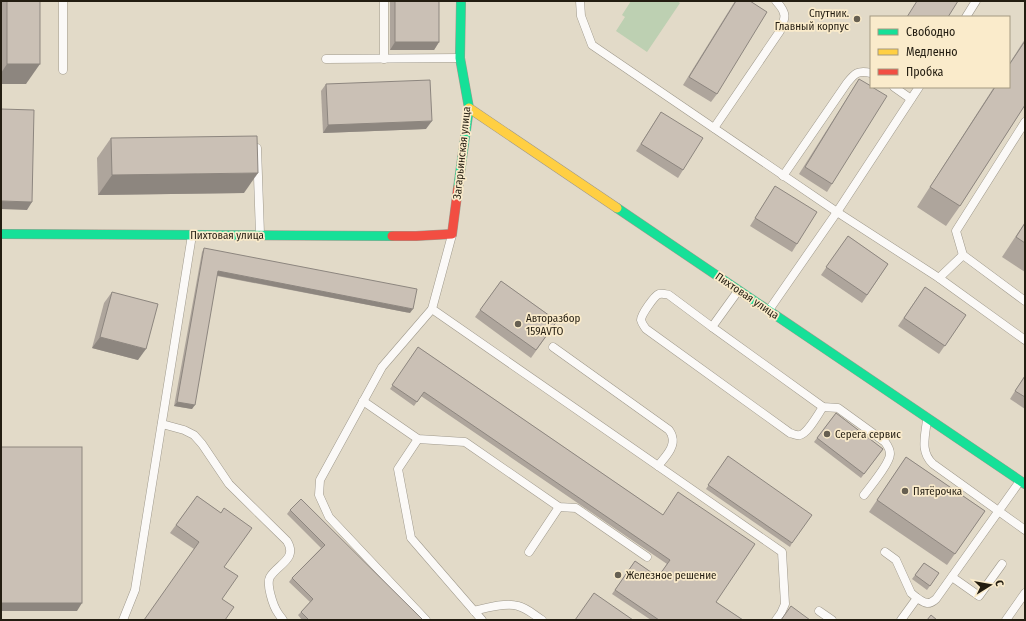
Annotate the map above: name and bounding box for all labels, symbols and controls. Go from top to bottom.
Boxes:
place label: Спутник. Главный корпус [775,7,849,33]
marker: Спутник. Главный корпус [852,14,862,24]
legend [870,16,1010,88]
text: Свободно [906,25,955,39]
text: Медленно [906,45,958,59]
text: Пробка [906,65,944,79]
street label: Загарьинская улица [451,106,473,200]
street label: Пихтовая улица [190,229,264,242]
street label: Пихтовая улица [713,270,781,322]
place label: Авторазбор 159AVTO [526,312,581,338]
marker: Авторазбор 159AVTO [513,319,523,329]
place label: Серега сервис [835,428,901,441]
marker: Серега сервис [822,429,832,439]
place label: Пятёрочка [913,485,962,498]
marker: Пятёрочка [900,486,910,496]
north arrow [970,565,1010,605]
place label: Железное решение [626,569,717,582]
marker: Железное решение [613,570,623,580]
text: С [992,579,1006,587]

